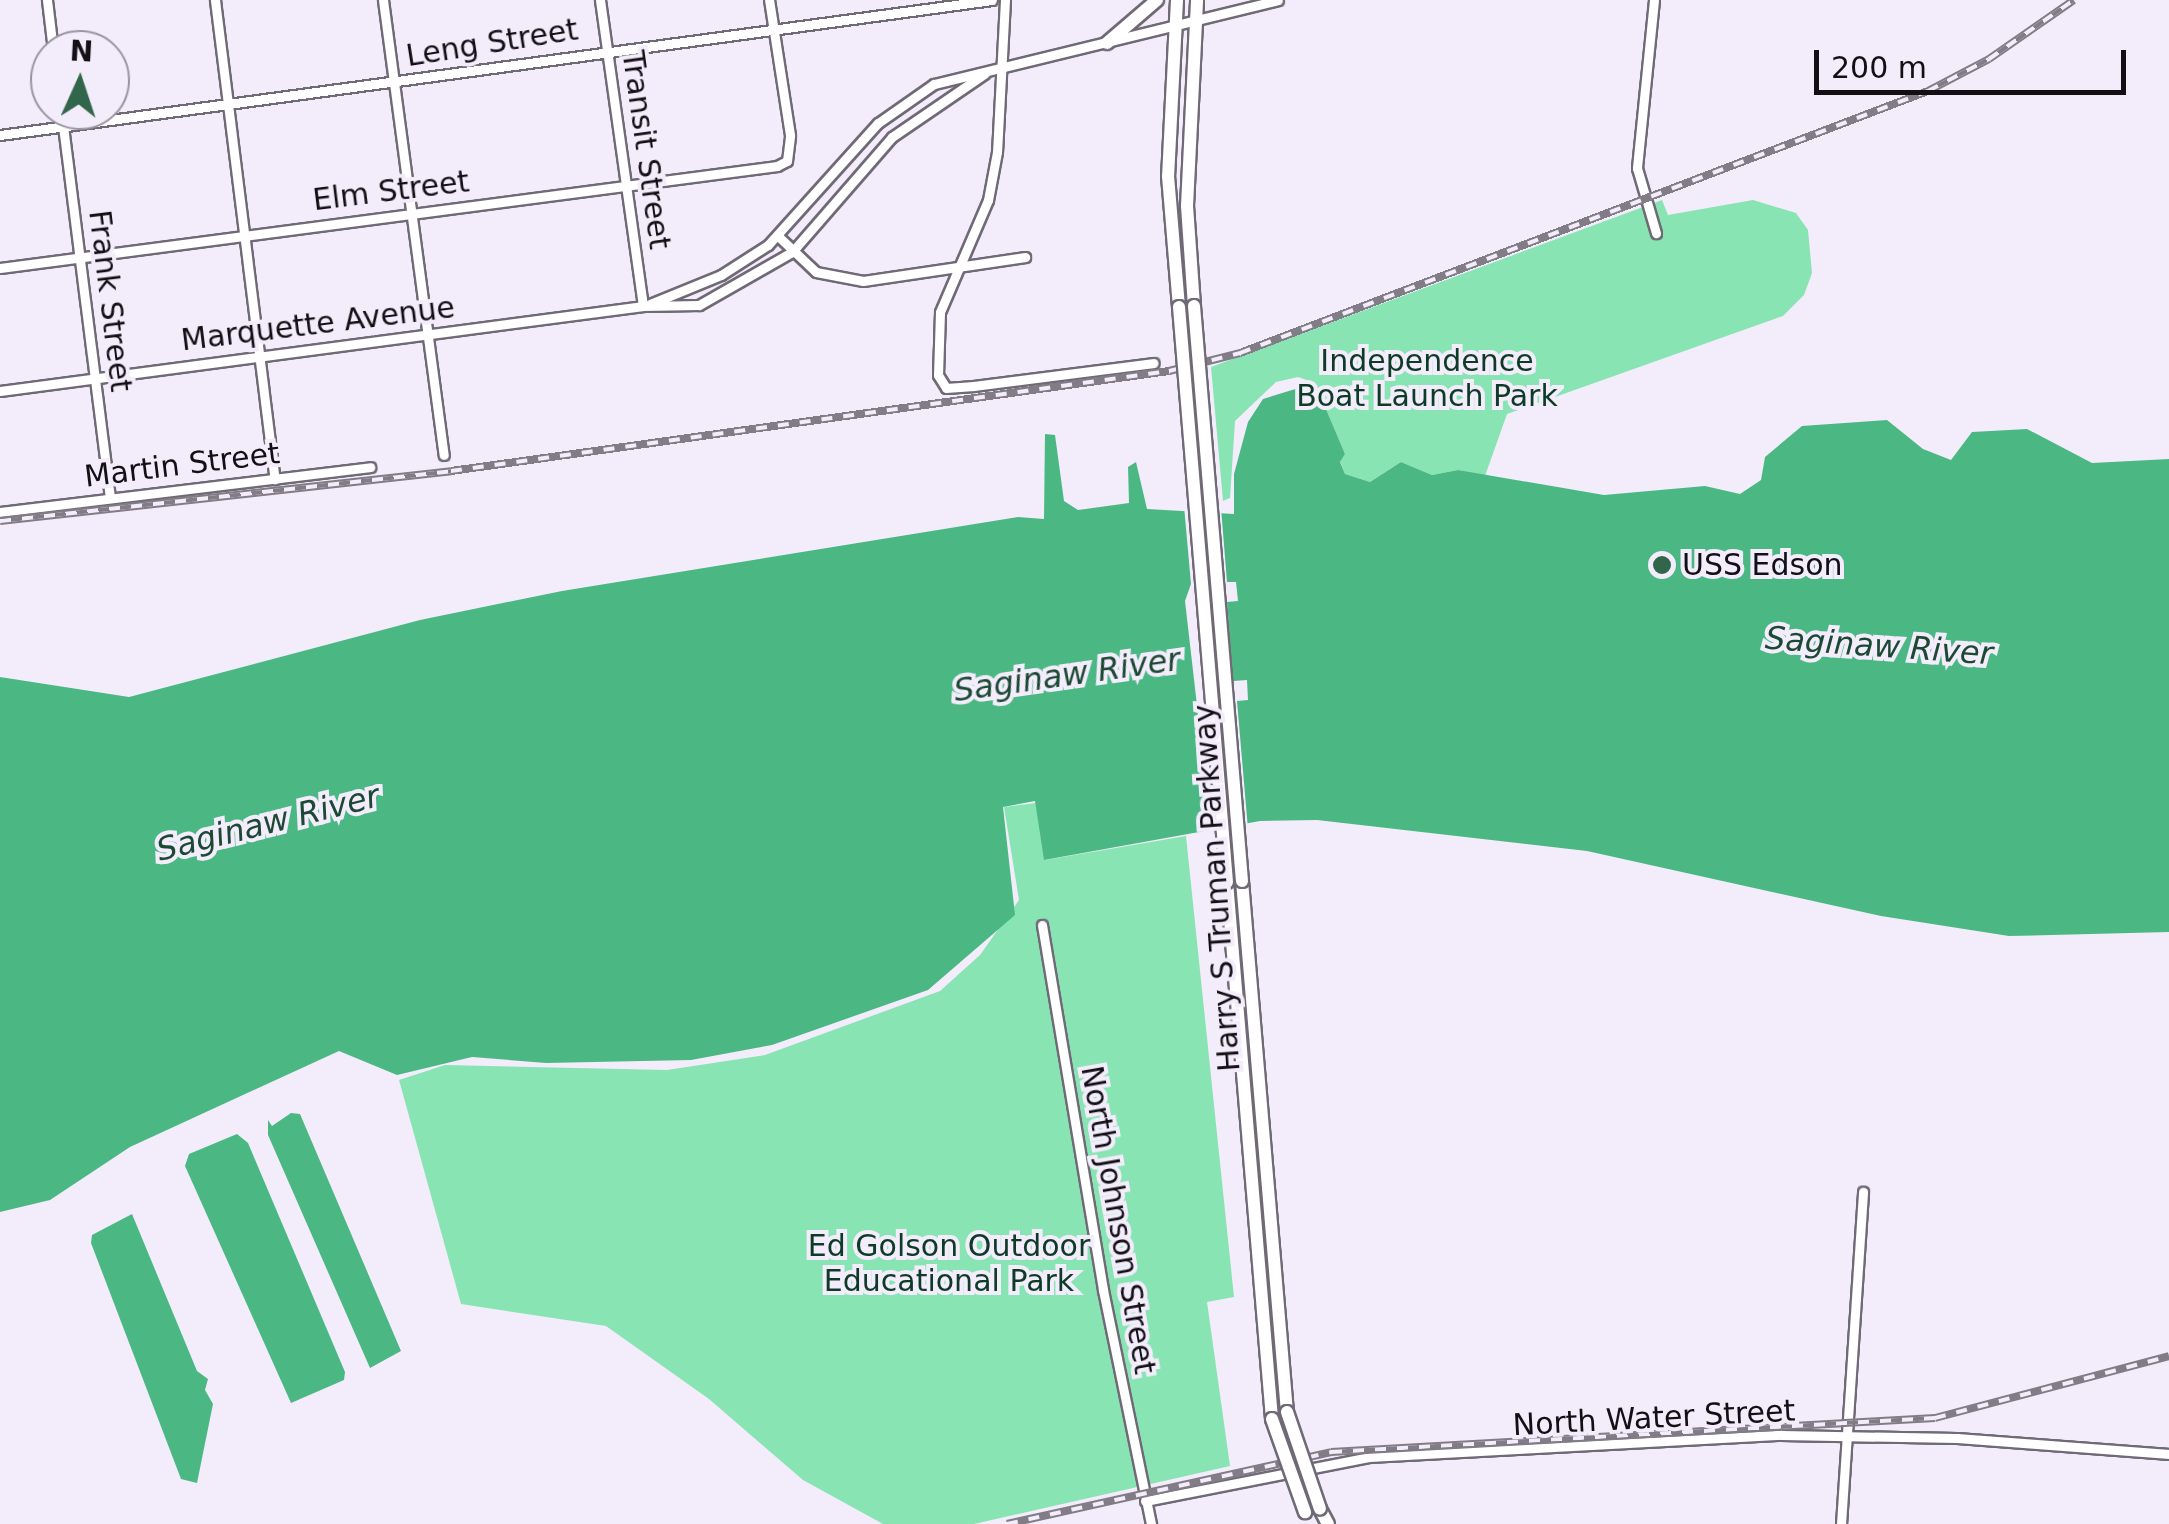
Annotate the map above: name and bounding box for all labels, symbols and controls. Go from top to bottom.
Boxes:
street label: Leng Street [404,12,580,74]
north arrow [30,30,130,130]
scale bar [1819,30,2132,92]
text: N [69,34,94,69]
street label: Transit Street [614,48,678,252]
text: 200 m [1831,50,1927,85]
street label: Elm Street [311,164,471,218]
street label: Frank Street [81,208,139,394]
street label: Marquette Avenue [179,289,457,359]
park label: Independence Boat Launch Park [1296,343,1558,414]
street label: Martin Street [82,435,282,495]
place label: USS Edson [1682,547,1843,583]
marker: USS Edson [1651,554,1673,576]
water label: Saginaw River [1764,619,1994,673]
water label: Saginaw River [951,640,1183,710]
street label: Harry S Truman Parkway [1186,703,1248,1073]
water label: Saginaw River [153,777,383,869]
street label: North Johnson Street [1073,1063,1163,1377]
park label: Ed Golson Outdoor Educational Park [808,1228,1090,1298]
street label: North Water Street [1512,1393,1796,1443]

